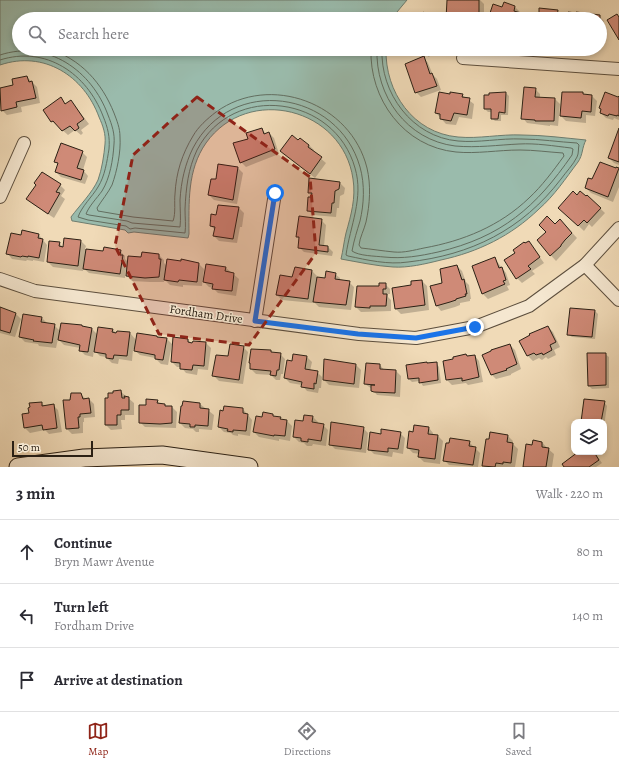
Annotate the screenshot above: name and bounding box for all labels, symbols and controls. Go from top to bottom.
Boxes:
search box [12,12,607,56]
icon: search [26,23,48,45]
text: Search here [58,24,129,44]
route start [266,184,284,202]
street label: Fordham Drive [168,301,244,327]
route end [466,318,484,336]
map controls [571,419,607,455]
button: layers [571,419,607,455]
scale bar [12,439,93,458]
text: 50 m [18,440,40,455]
text: 3 min [16,482,55,505]
text: Walk · 220 m [536,485,603,502]
text: Continue [54,533,112,553]
icon: ahead [16,541,38,563]
text: 80 m [576,543,603,560]
text: Bryn Mawr Avenue [54,553,154,570]
text: Turn left [54,597,109,617]
icon: left [16,605,38,627]
text: 140 m [572,607,603,624]
text: Fordham Drive [54,617,134,634]
icon: arrive [16,669,38,691]
text: Arrive at destination [54,670,183,690]
tab: Map [87,720,109,759]
tab: Directions [284,720,331,759]
tab: Saved [506,720,532,759]

